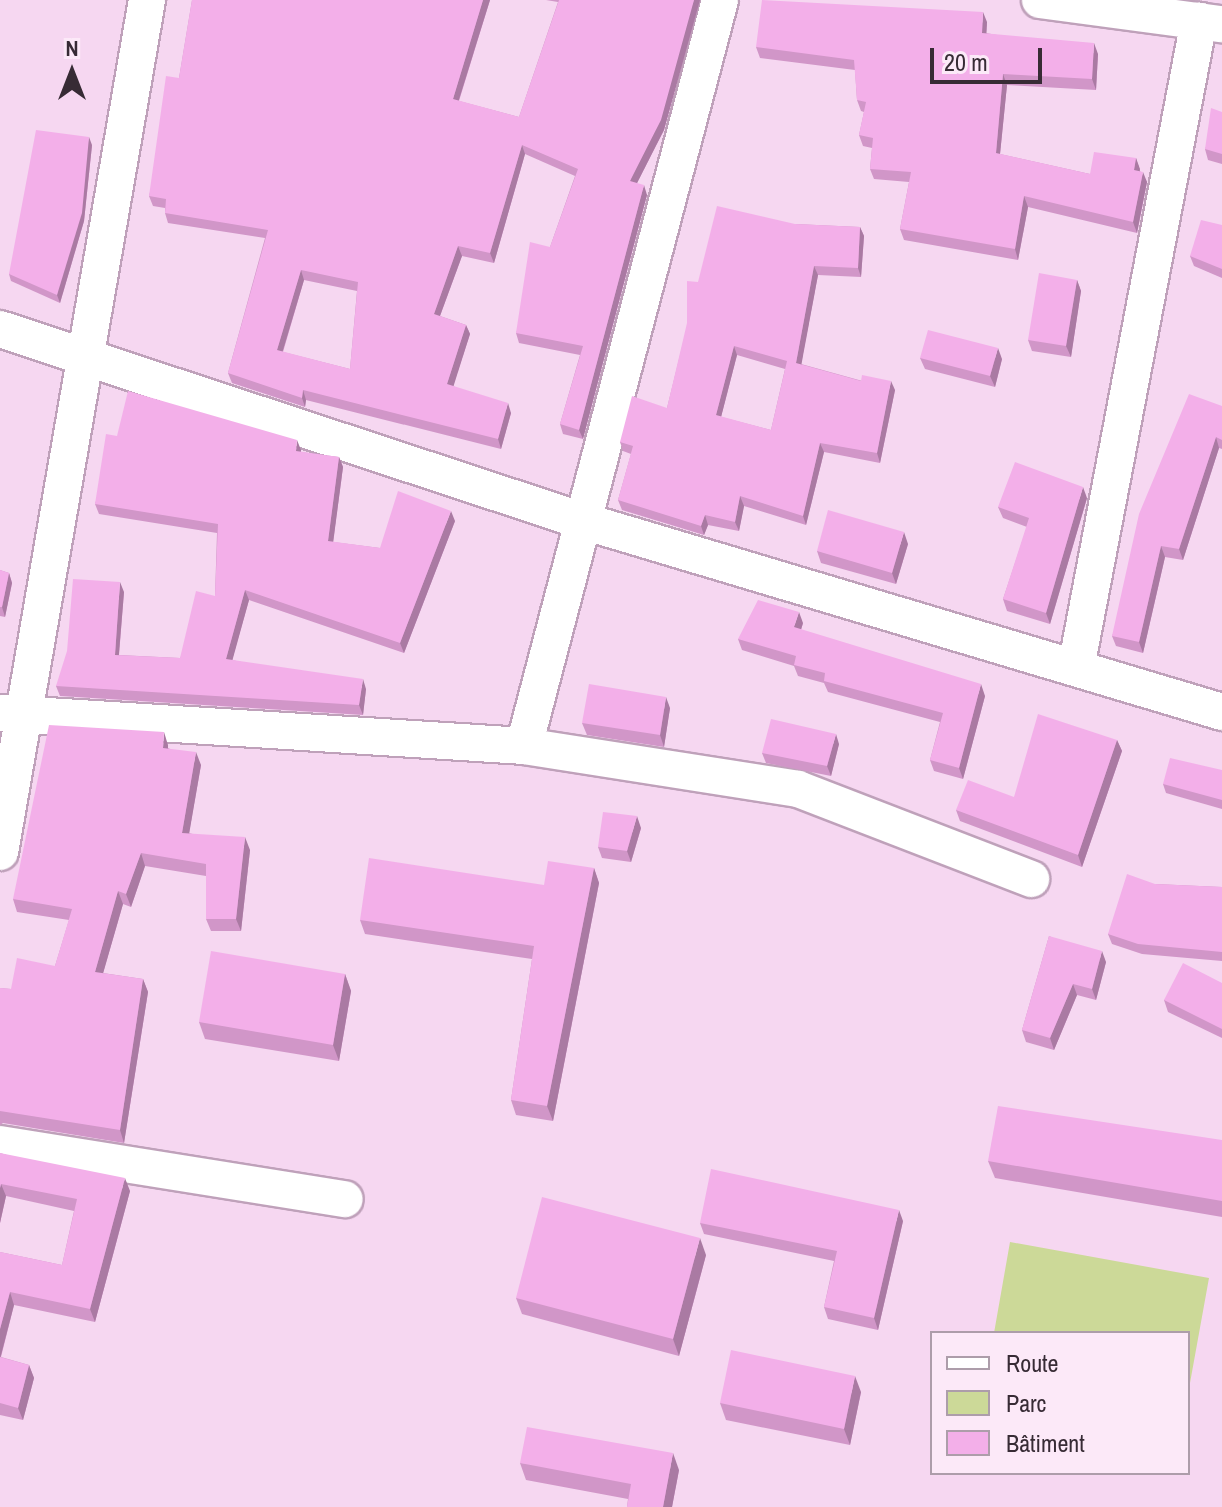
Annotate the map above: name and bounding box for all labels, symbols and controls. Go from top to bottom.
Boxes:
north arrow [32,32,112,112]
scale bar [934,32,1046,82]
text: N [65,33,79,63]
text: 20 m [944,46,988,78]
legend [930,1331,1190,1475]
text: Route [1006,1347,1059,1379]
text: Parc [1006,1387,1046,1419]
text: Bâtiment [1006,1427,1085,1459]

